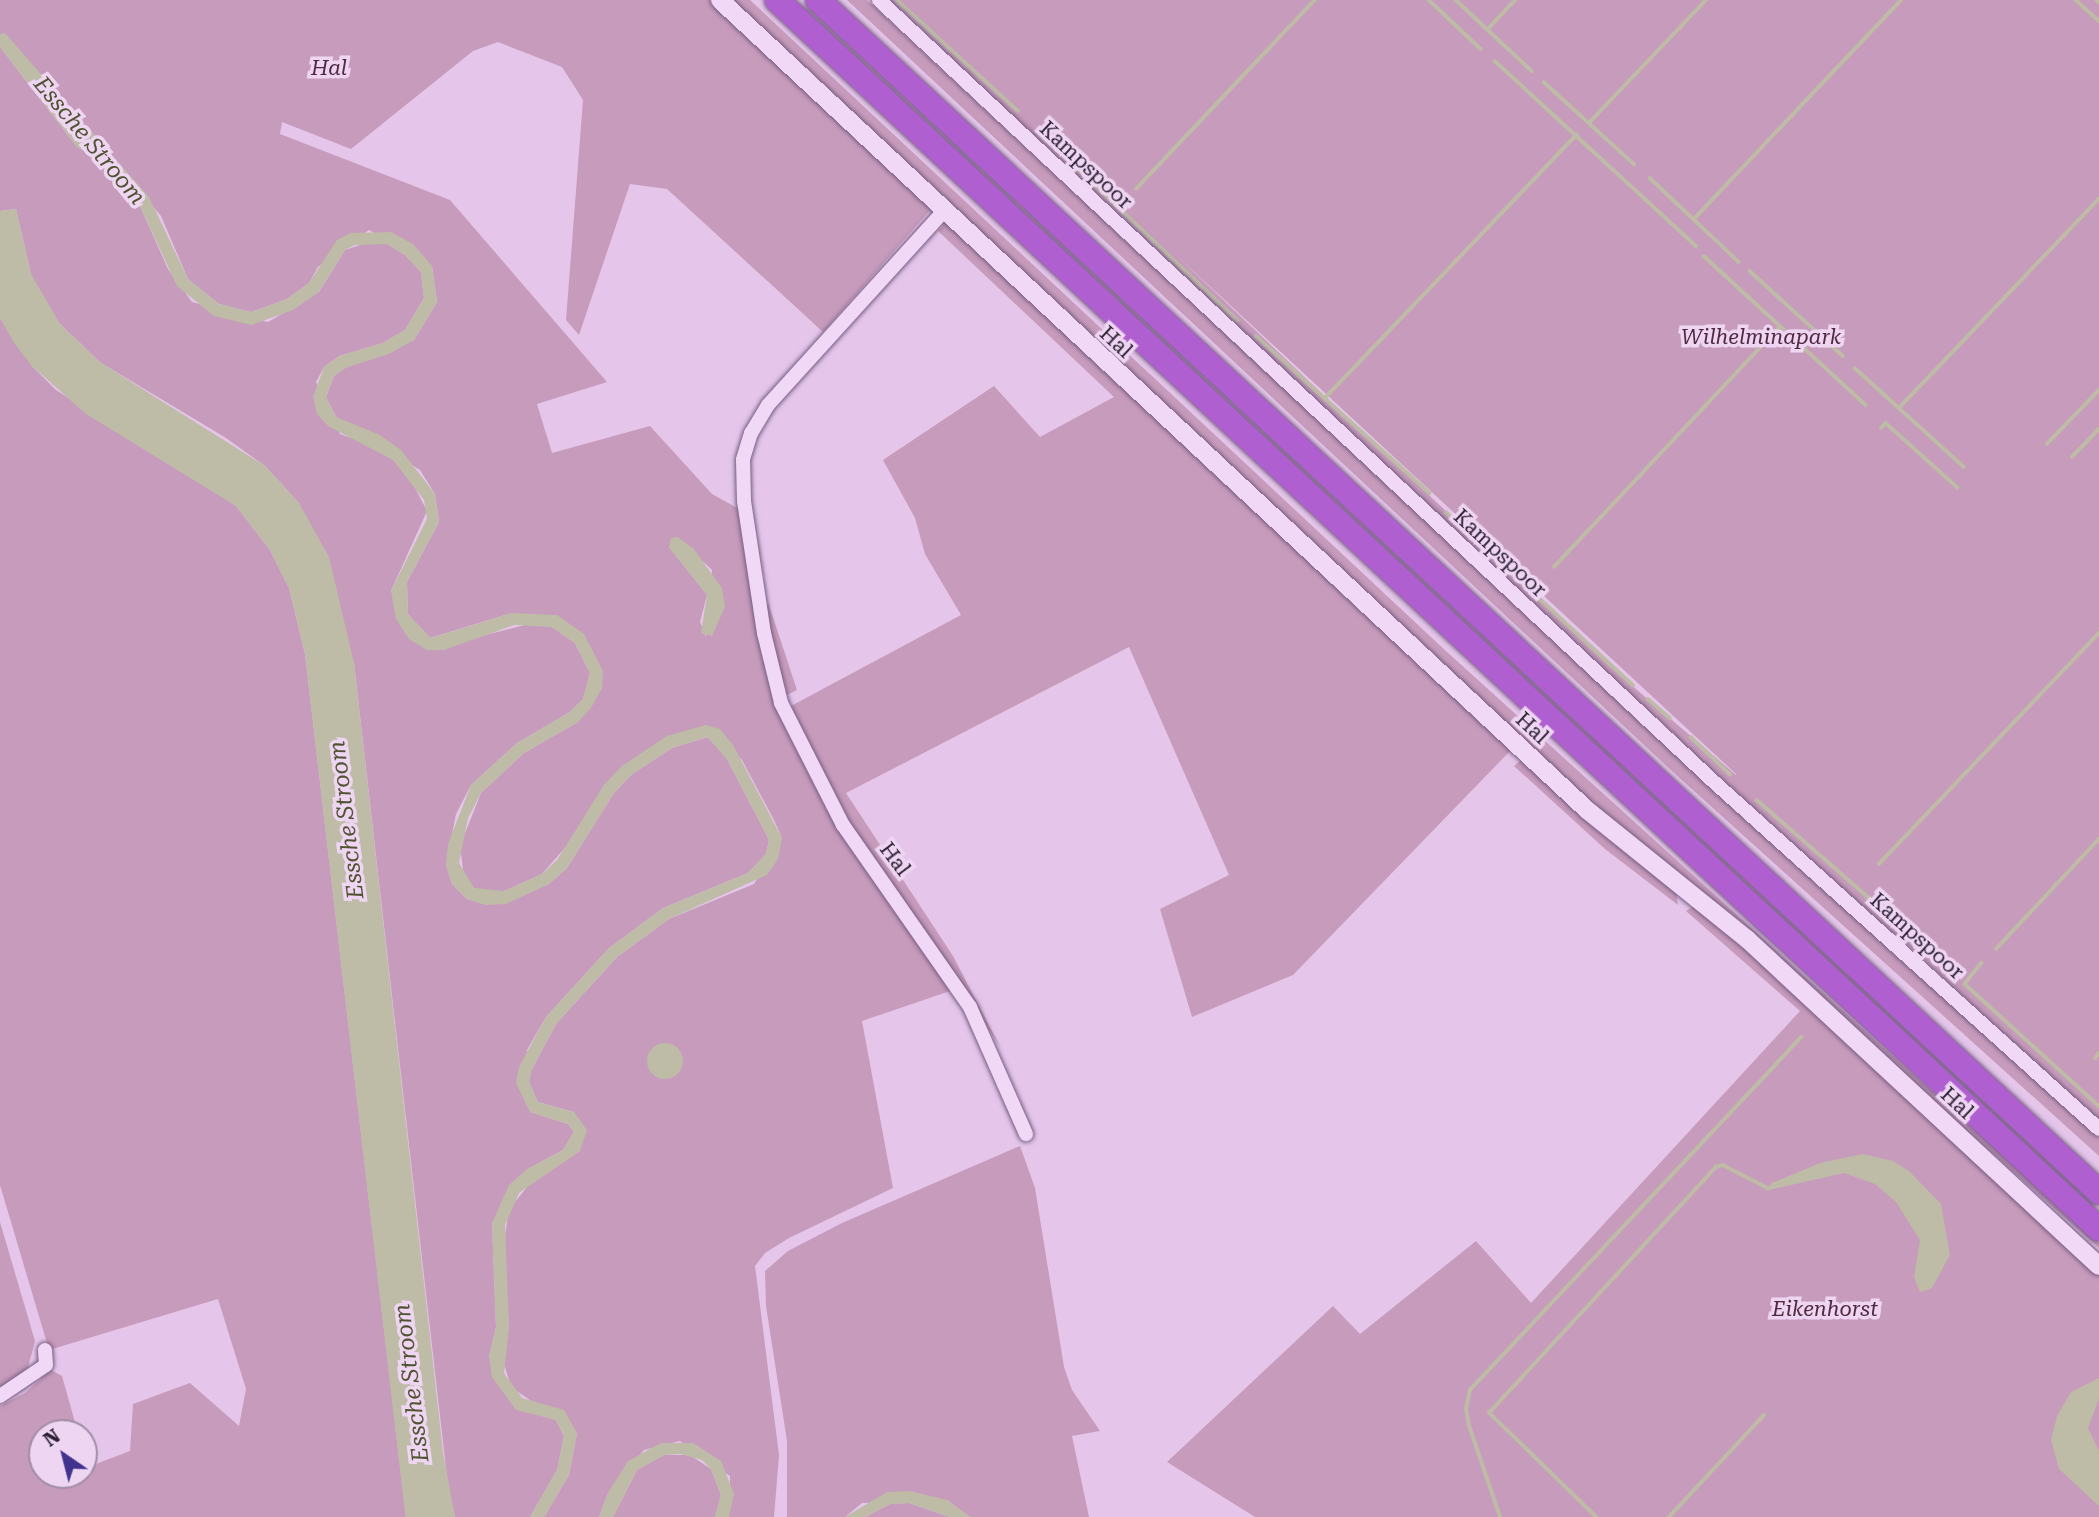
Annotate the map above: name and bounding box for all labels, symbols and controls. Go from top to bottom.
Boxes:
park label: Hal [311,55,347,81]
water label: Essche Stroom [27,71,151,211]
street label: Kampspoor [1035,116,1137,214]
street label: Hal [1095,321,1137,363]
park label: Wilhelminapark [1681,324,1841,350]
street label: Kampspoor [1449,504,1551,602]
street label: Hal [1511,707,1553,749]
water label: Essche Stroom [324,739,370,901]
street label: Hal [874,837,916,881]
street label: Kampspoor [1865,887,1969,985]
street label: Hal [1936,1082,1978,1124]
park label: Eikenhorst [1772,1296,1878,1322]
water label: Essche Stroom [389,1302,435,1464]
north arrow [28,1419,98,1489]
text: N [39,1424,64,1452]

